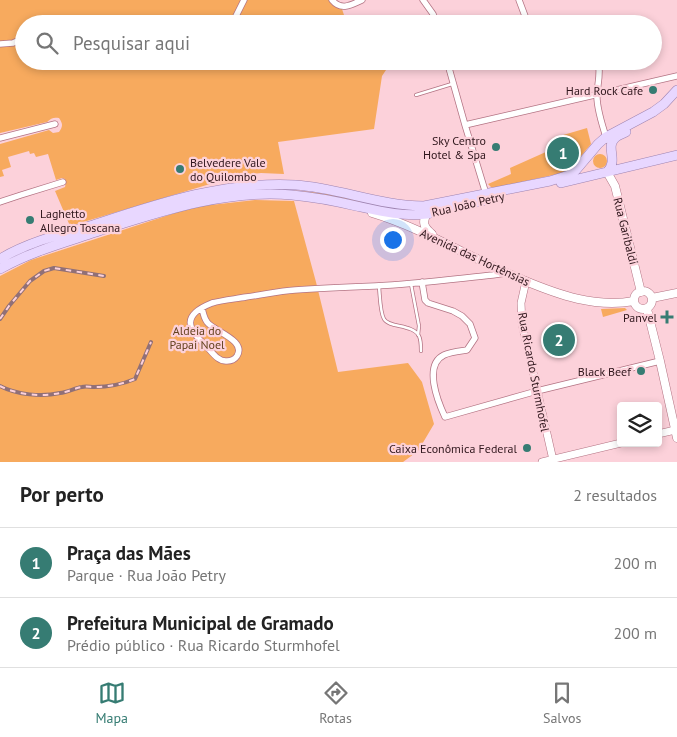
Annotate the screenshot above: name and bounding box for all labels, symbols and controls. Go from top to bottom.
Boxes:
search box [15,15,662,70]
icon: search [33,29,61,57]
text: Pesquisar aqui [73,31,190,55]
place label: Hard Rock Cafe [566,83,643,98]
marker: Hard Rock Cafe [647,84,659,96]
place label: Sky Centro Hotel & Spa [423,133,486,162]
pin: 1 [547,134,579,172]
marker: Sky Centro Hotel & Spa [490,141,502,153]
place label: Belvedere Vale do Quilombo [190,155,266,184]
marker: Belvedere Vale do Quilombo [174,163,186,175]
street label: Rua João Petry [430,188,506,220]
street label: Rua Garibaldi [610,196,642,266]
place label: Laghetto Allegro Toscana [40,206,120,235]
marker: Laghetto Allegro Toscana [24,214,36,226]
street label: Avenida das Hortênsias [418,225,532,289]
your location [380,227,406,253]
place label: Panvel [623,310,657,325]
street label: Rua Ricardo Sturmhofel [515,311,553,434]
marker: Panvel [661,311,673,323]
pin: 2 [543,321,575,359]
park label: Aldeia do Papai Noel [169,323,225,352]
place label: Black Beef [578,364,632,379]
marker: Black Beef [635,365,647,377]
map controls [617,402,662,447]
button: layers [617,402,662,447]
place label: Caixa Econômica Federal [389,441,517,456]
marker: Caixa Econômica Federal [521,442,533,454]
text: Por perto [20,481,104,508]
text: 2 resultados [573,485,657,505]
text: Praça das Mães [67,541,191,565]
text: 1 [31,553,41,573]
text: 200 m [614,553,657,573]
text: Parque · Rua João Petry [67,565,226,585]
text: Prefeitura Municipal de Gramado [67,611,334,635]
text: 2 [31,623,41,643]
text: 200 m [614,623,657,643]
text: Prédio público · Rua Ricardo Sturmhofel [67,635,340,655]
tab: Mapa [96,679,128,727]
tab: Rotas [319,679,352,727]
tab: Salvos [543,679,581,727]

